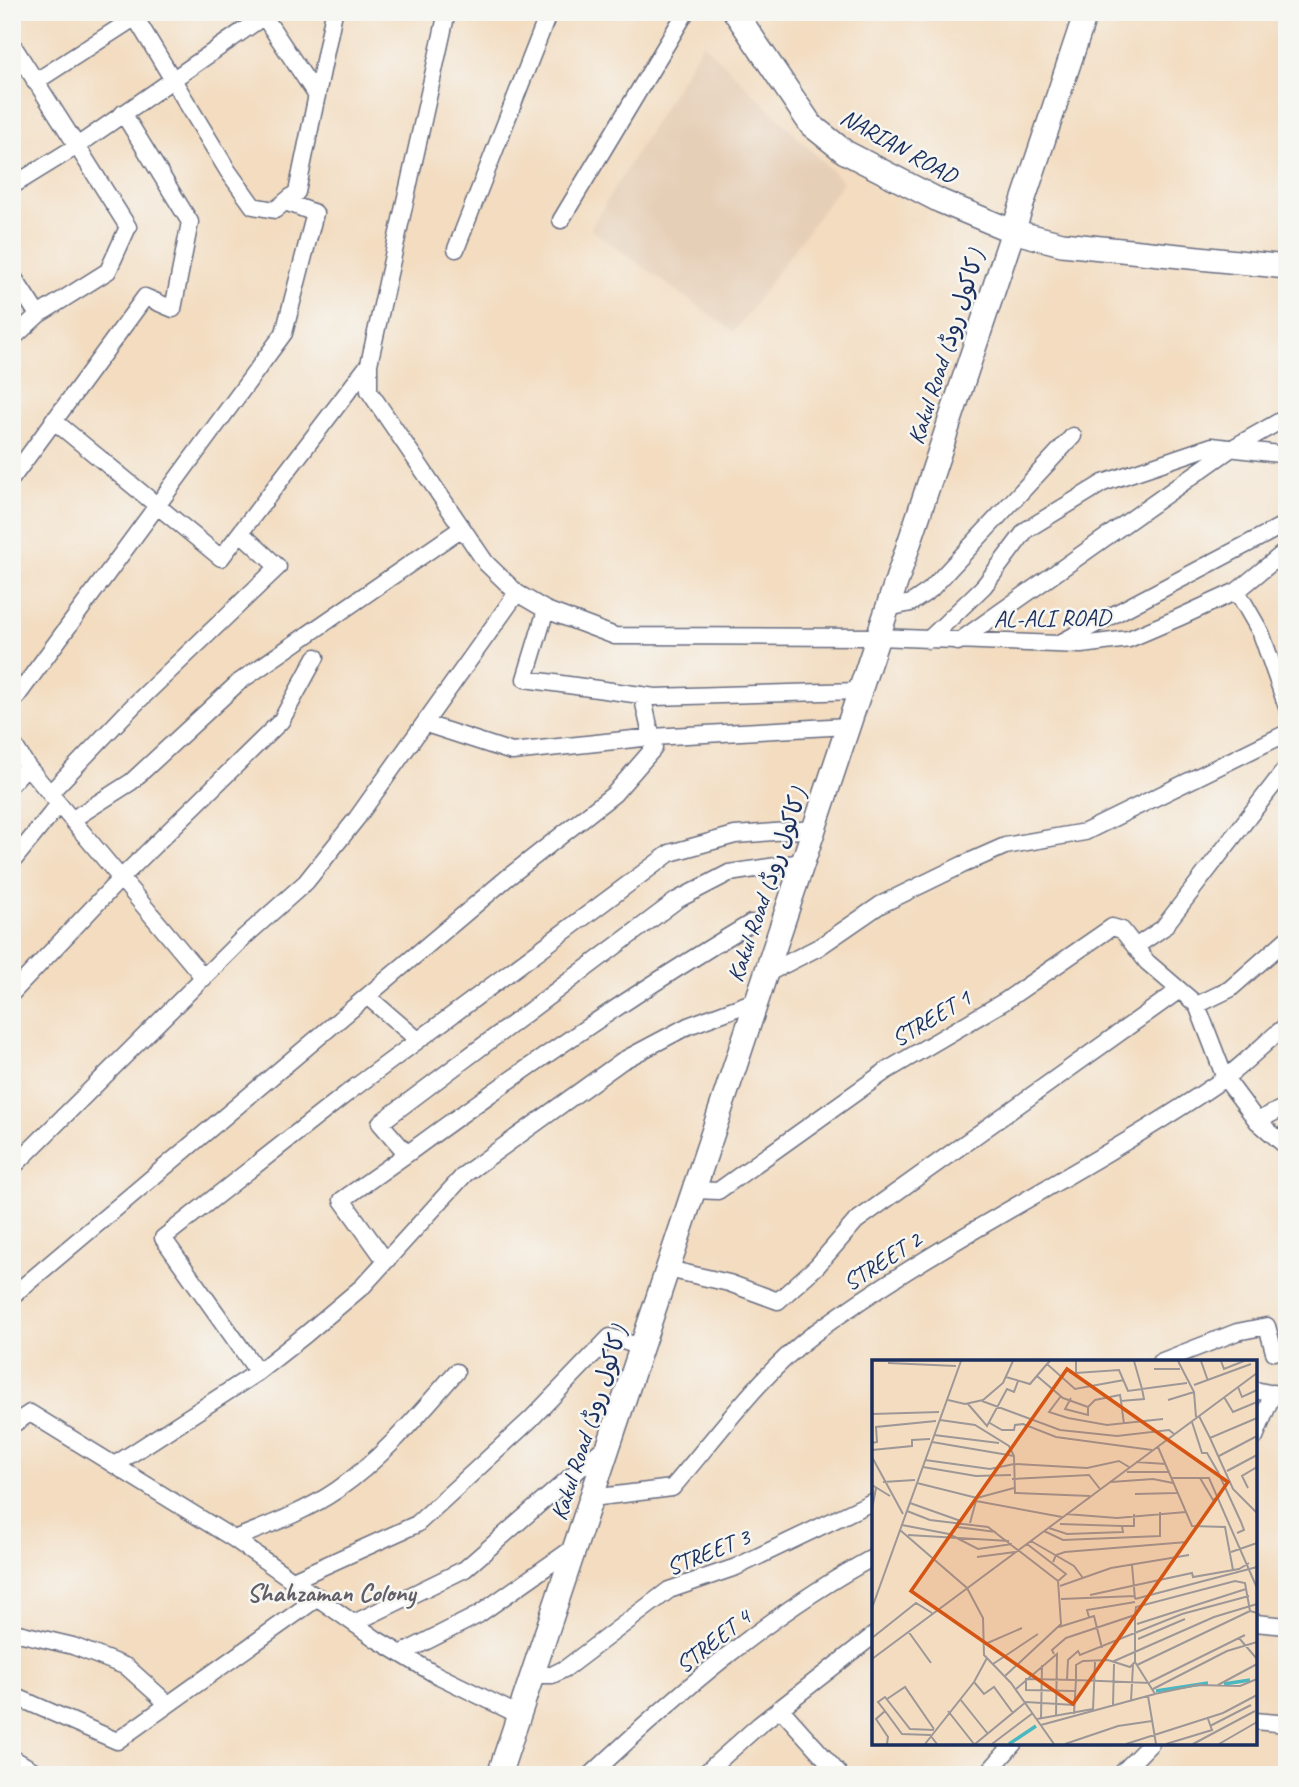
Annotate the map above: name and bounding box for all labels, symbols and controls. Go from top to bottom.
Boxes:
street label: NARIAN ROAD [835,102,965,191]
street label: Kakul Road (کاکول روڈ) [900,245,992,448]
street label: AL-ALI ROAD [993,602,1113,634]
street label: Kakul Road (کاکول روڈ) [720,783,815,986]
street label: STREET 1 [886,982,977,1053]
street label: STREET 2 [837,1223,929,1297]
street label: Kakul Road (کاکول روڈ) [543,1321,635,1524]
inset map [872,1360,1257,1745]
street label: STREET 3 [662,1521,756,1582]
district label: Shahzaman Colony [247,1576,417,1609]
street label: STREET 4 [669,1601,758,1680]

